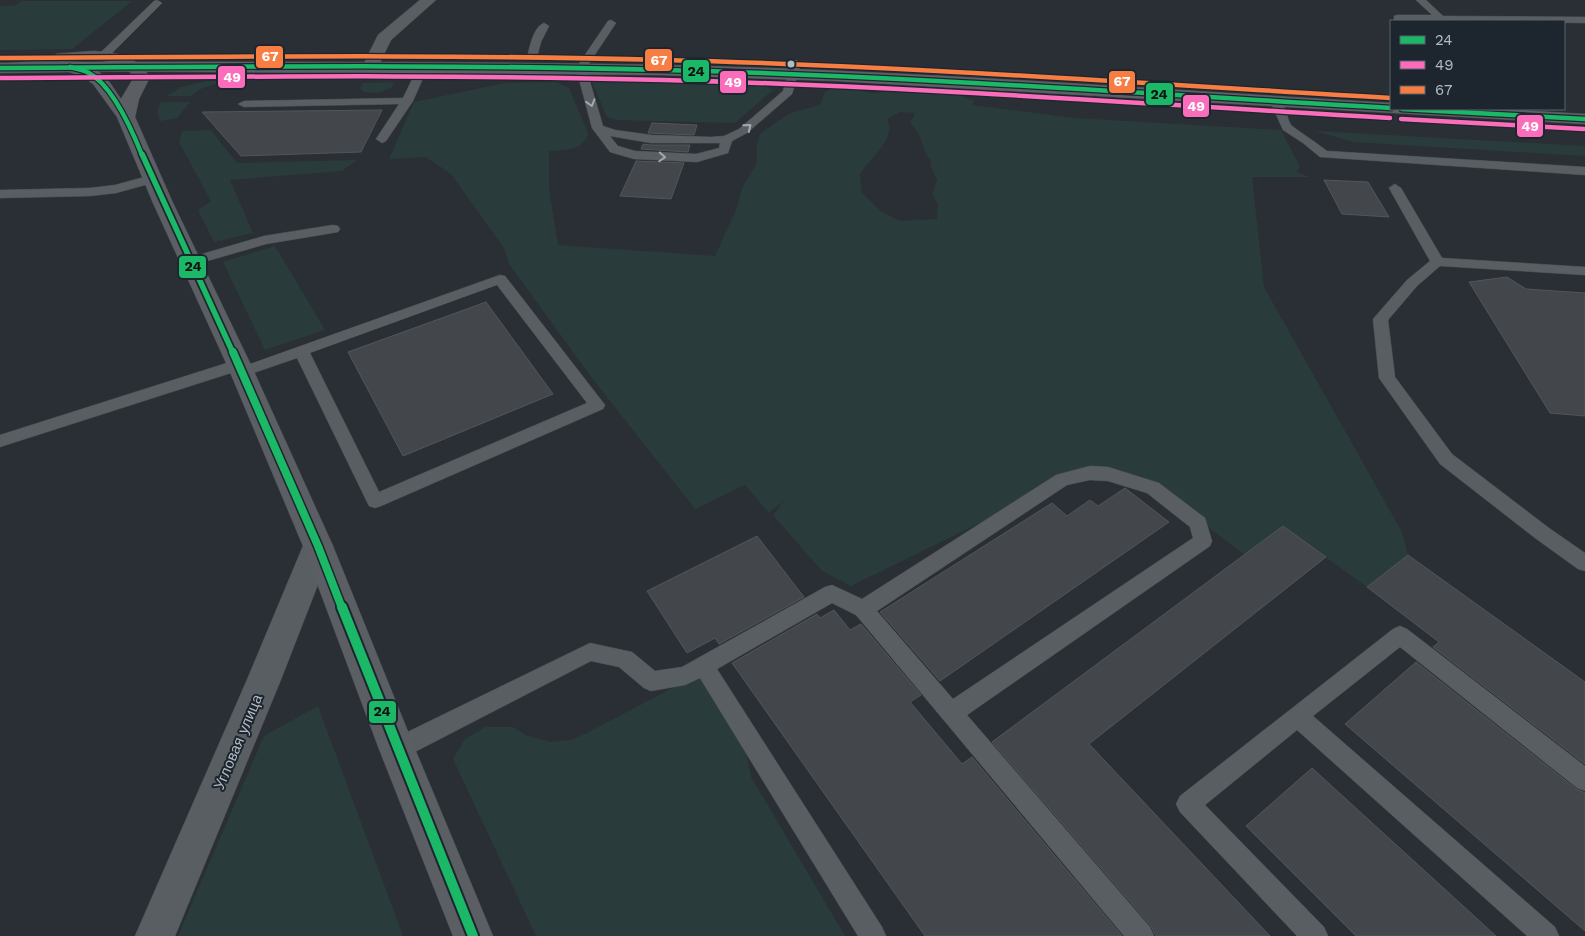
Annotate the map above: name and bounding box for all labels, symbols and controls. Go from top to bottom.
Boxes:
legend [1390,20,1565,110]
text: 24 [1435,31,1452,49]
line badge: 67 [255,45,284,69]
text: 67 [262,48,279,64]
line badge: 67 [644,48,673,72]
text: 67 [651,52,668,68]
text: 49 [1435,56,1453,74]
line badge: 24 [682,59,710,83]
unlabelled marker [786,59,796,69]
text: 24 [687,63,705,79]
line badge: 49 [217,65,246,89]
text: 49 [223,69,241,85]
line badge: 49 [719,70,747,94]
line badge: 67 [1108,70,1136,94]
text: 67 [1114,73,1131,89]
text: 49 [724,74,742,90]
text: 67 [1435,81,1452,99]
line badge: 24 [1145,82,1174,106]
text: 24 [1150,86,1168,102]
line badge: 49 [1182,94,1210,118]
text: 49 [1187,98,1205,114]
one-way arrow [586,99,596,107]
line badge: 49 [1516,114,1544,138]
text: 49 [1521,118,1539,134]
one-way arrow [742,124,751,132]
one-way arrow [658,151,666,162]
line badge: 24 [178,255,207,279]
text: 24 [184,258,202,274]
street label: Угловая улица [210,691,266,792]
line badge: 24 [368,700,397,724]
text: 24 [373,703,391,719]

